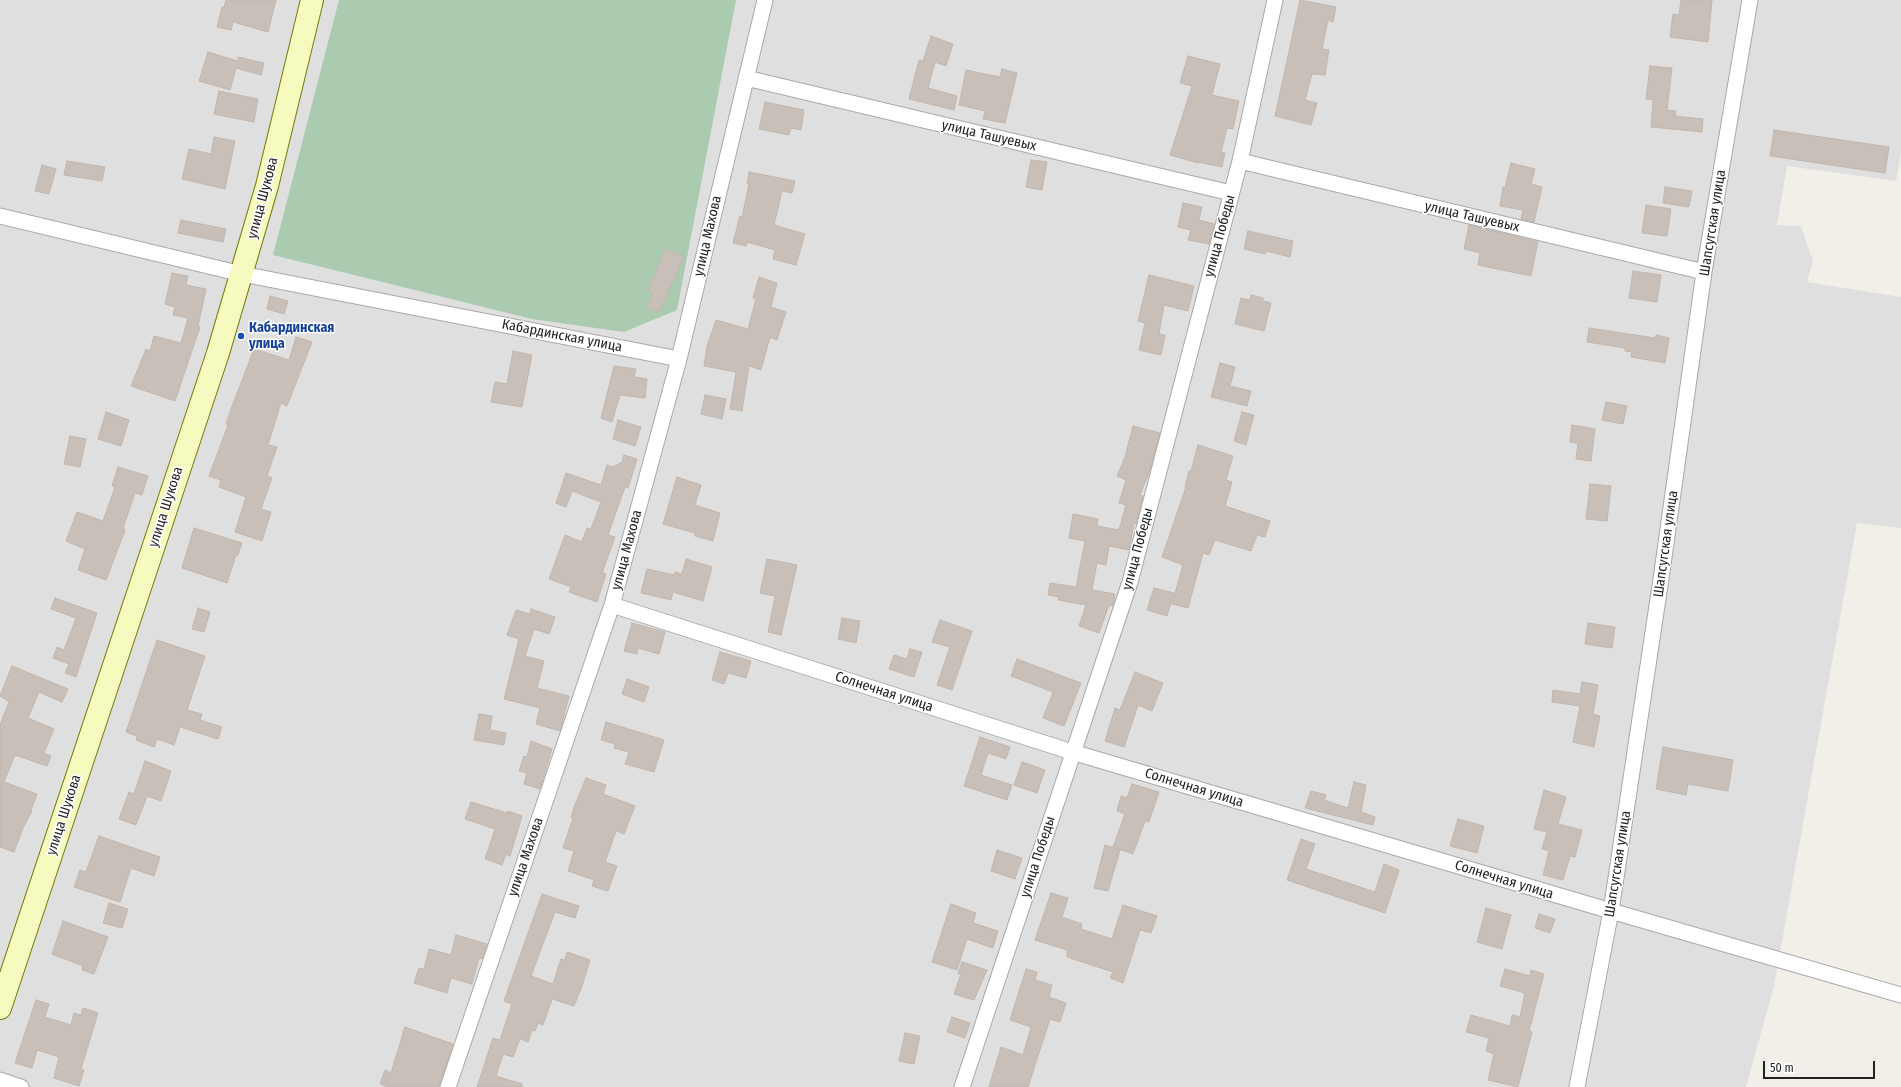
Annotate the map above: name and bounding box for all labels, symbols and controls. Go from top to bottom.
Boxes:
street label: улица Ташуевых [940,117,1038,155]
street label: улица Шукова [244,155,282,241]
street label: Шапсугская улица [1696,169,1730,277]
street label: улица Победы [1201,193,1239,279]
street label: улица Махова [691,194,725,278]
street label: улица Ташуевых [1423,198,1521,236]
street label: Кабардинская улица [500,316,624,356]
place label: Кабардинская улица [249,320,334,352]
marker: Кабардинская улица [236,331,246,341]
street label: улица Шукова [145,465,187,549]
street label: Шапсугская улица [1650,490,1682,598]
street label: улица Победы [1119,506,1157,592]
street label: улица Махова [608,508,646,592]
street label: Солнечная улица [833,668,935,716]
street label: Солнечная улица [1143,765,1245,811]
street label: улица Шукова [43,773,85,857]
street label: Шапсугская улица [1601,810,1635,918]
street label: улица Победы [1017,814,1059,900]
street label: улица Махова [505,815,547,899]
street label: Солнечная улица [1453,857,1555,903]
scale bar [1765,1053,1877,1079]
text: 50 m [1770,1061,1794,1075]

